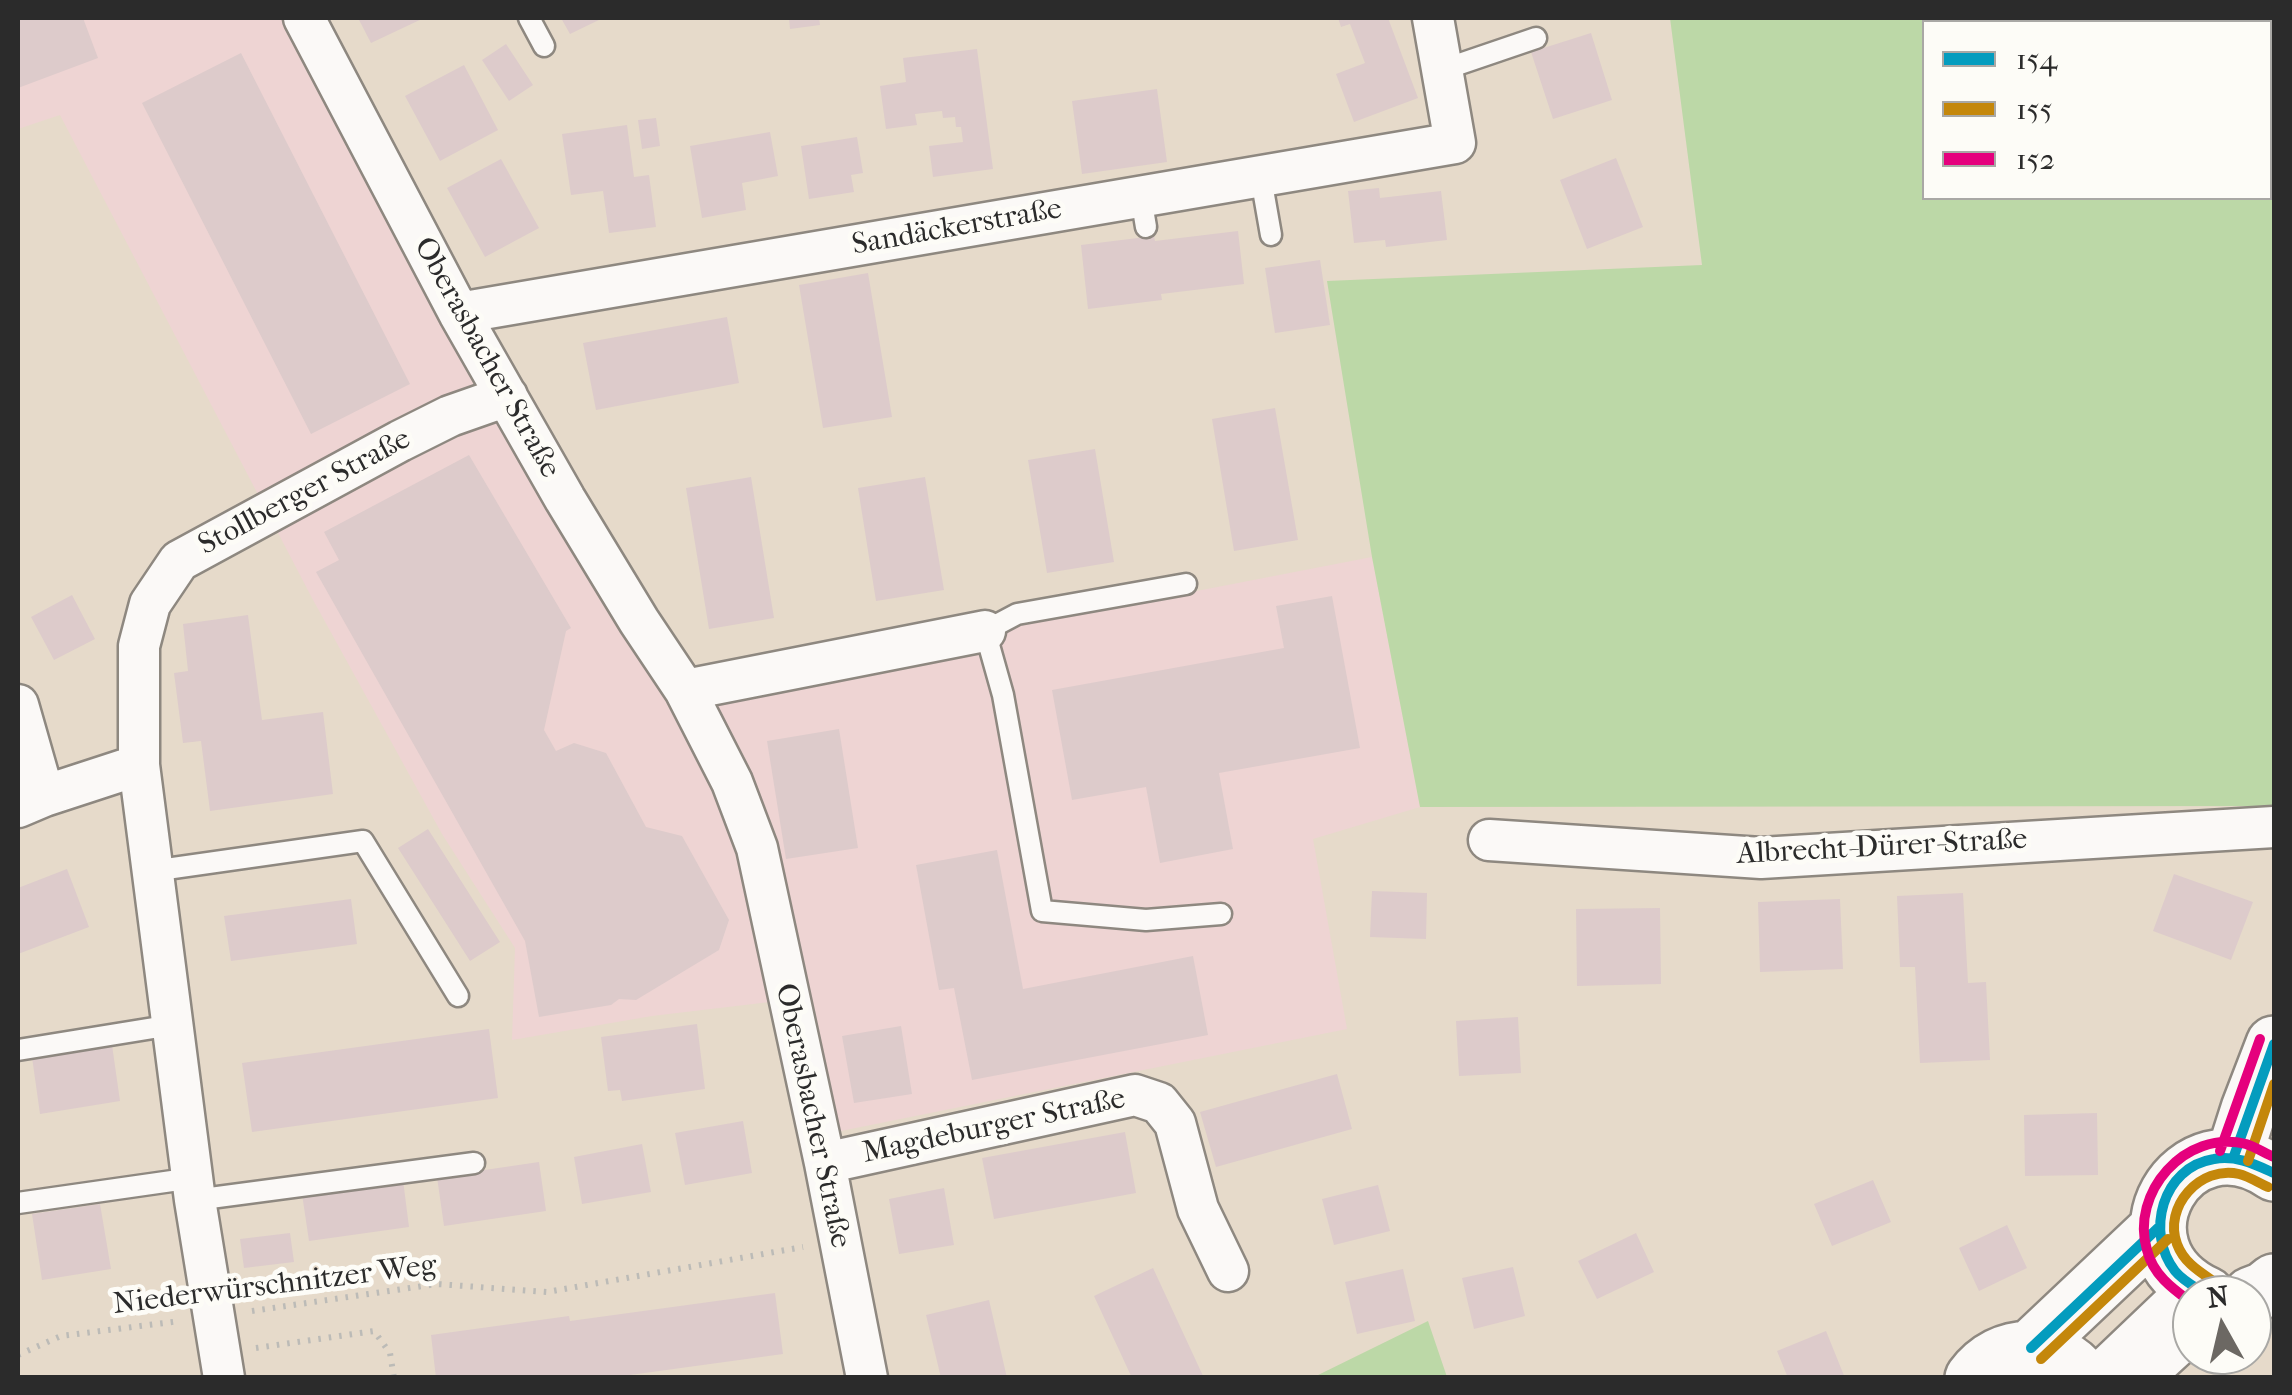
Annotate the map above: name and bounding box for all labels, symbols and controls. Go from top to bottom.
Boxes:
legend [1922,20,2272,200]
text: 154 [2016,42,2057,77]
text: 155 [2016,92,2052,127]
text: 152 [2016,142,2055,177]
street label: Sandäckerstraße [849,192,1065,264]
street label: Oberasbacher Straße [405,231,567,485]
street label: Stollberger Straße [193,422,417,564]
street label: Albrecht-Dürer-Straße [1736,822,2028,874]
street label: Oberasbacher Straße [766,980,858,1252]
street label: Magdeburger Straße [859,1082,1129,1172]
street label: Niederwürschnitzer Weg [111,1248,439,1324]
north arrow [2172,1275,2272,1375]
text: N [2205,1279,2231,1315]

